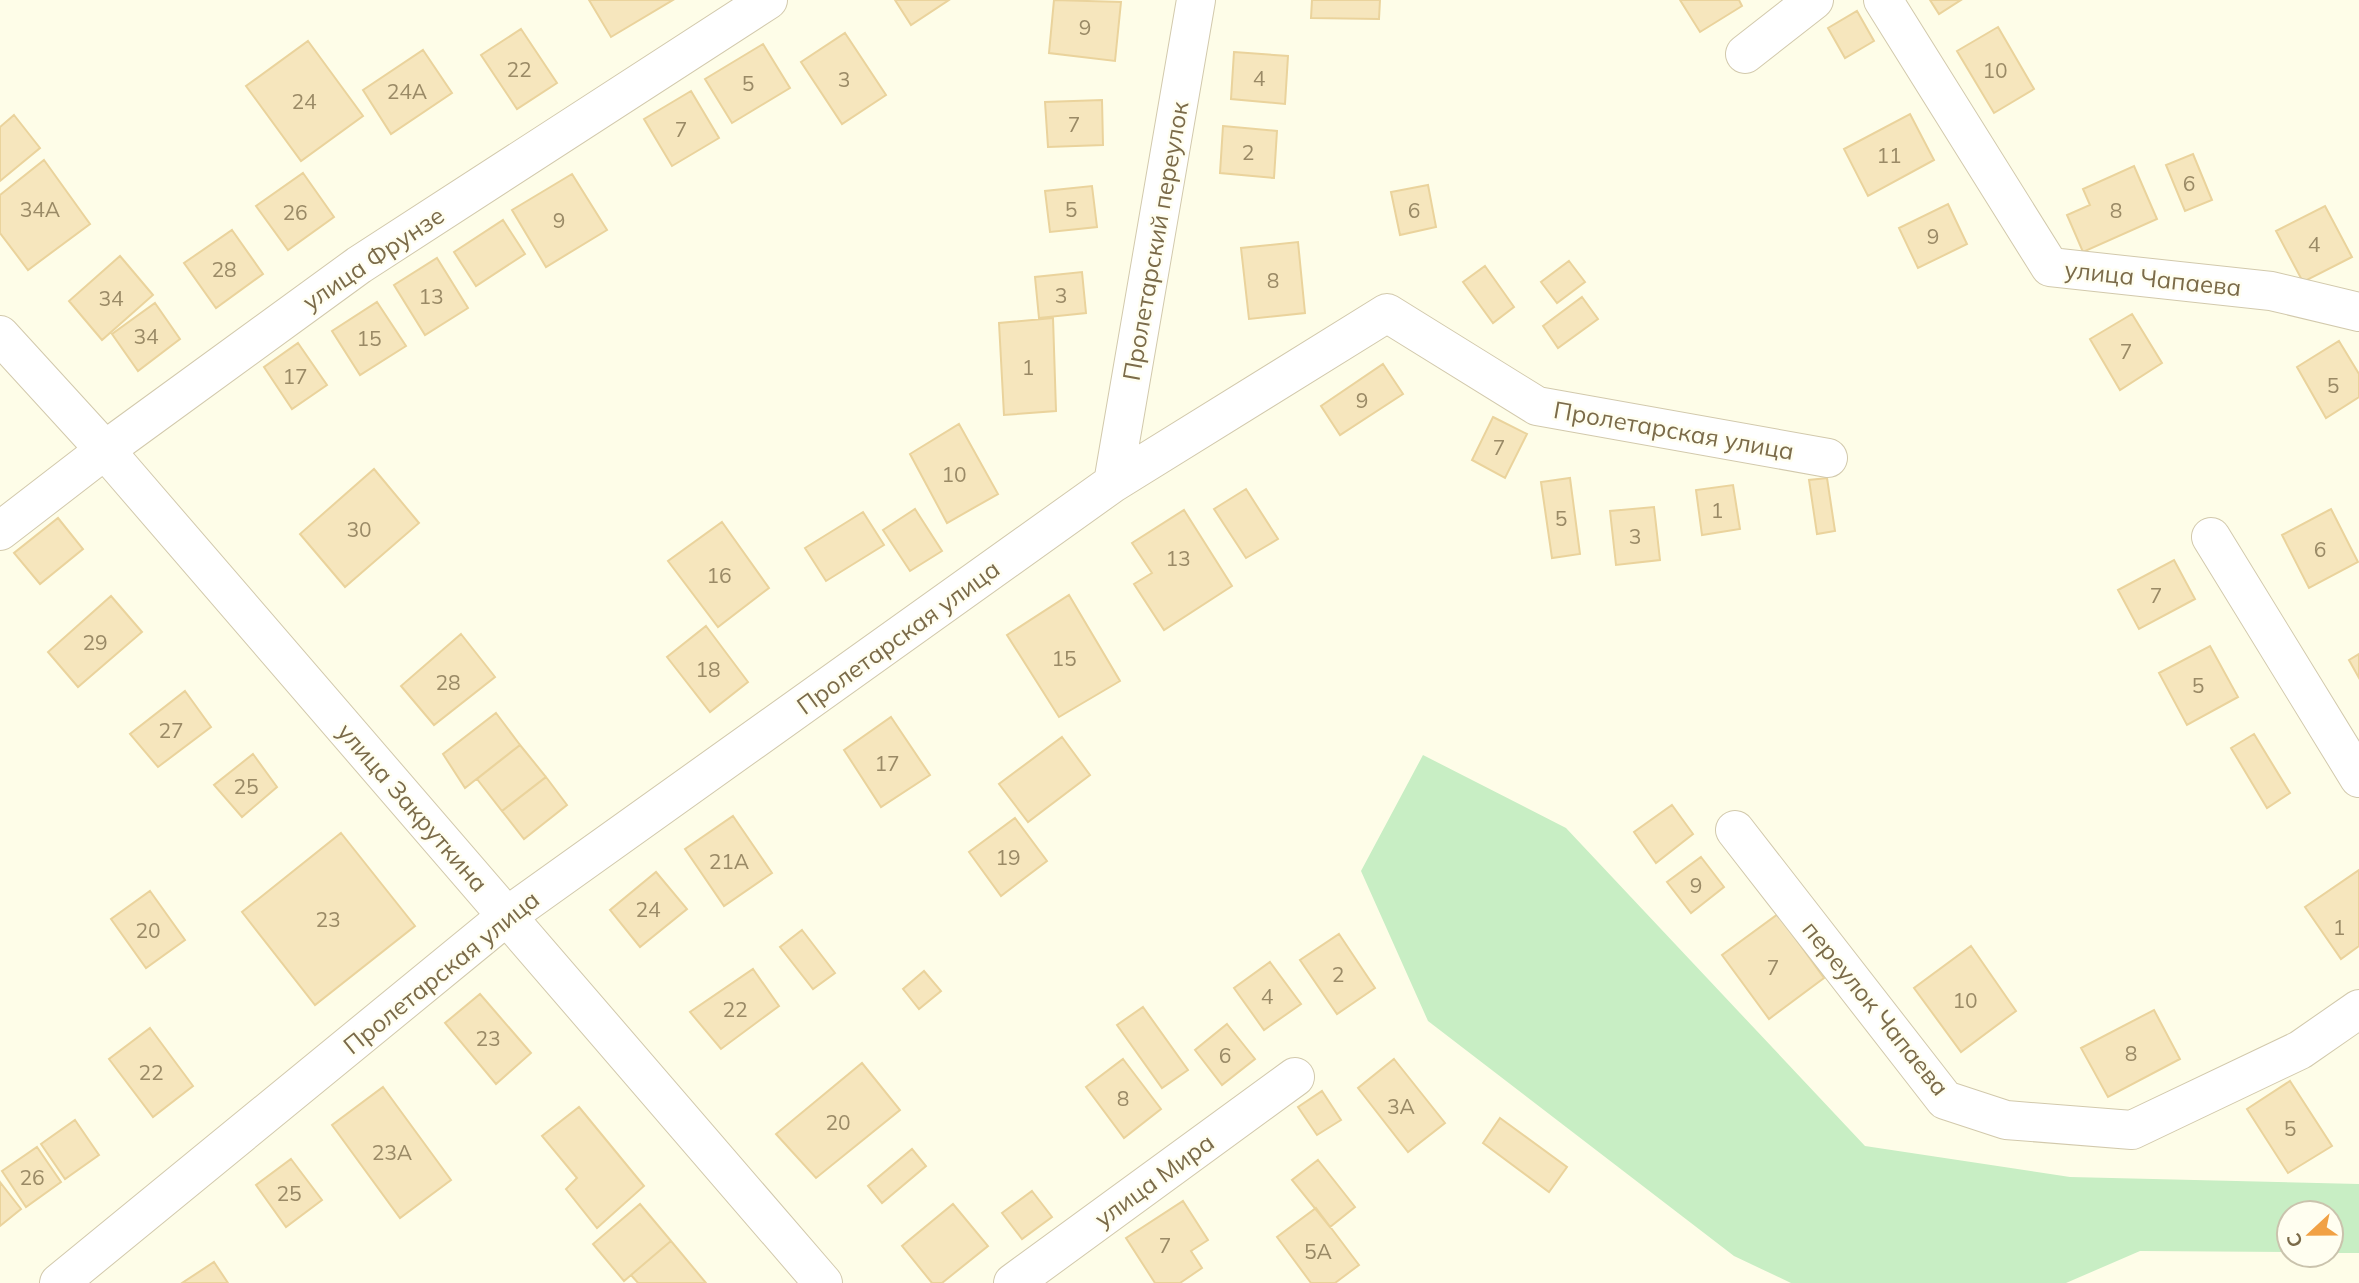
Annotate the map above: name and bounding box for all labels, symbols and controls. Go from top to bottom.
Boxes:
house number: 9 [1079,14,1091,40]
house number: 22 [506,56,532,82]
house number: 10 [1982,57,2008,83]
house number: 4 [1253,65,1266,91]
house number: 3 [838,66,850,92]
house number: 5 [742,70,754,96]
house number: 24А [387,78,428,104]
house number: 24 [291,88,317,114]
street label: Пролетарский переулок [1116,99,1194,383]
house number: 7 [1068,111,1080,137]
house number: 7 [675,116,687,142]
house number: 2 [1242,139,1254,165]
house number: 11 [1876,142,1902,168]
house number: 6 [2183,170,2195,196]
house number: 34А [20,196,61,222]
house number: 5 [1065,196,1077,222]
house number: 6 [1408,197,1420,223]
house number: 8 [2110,197,2122,223]
house number: 26 [282,199,308,225]
street label: улица Фрунзе [296,200,450,316]
house number: 9 [553,207,565,233]
house number: 9 [1927,223,1939,249]
house number: 4 [2308,231,2321,257]
street label: улица Чапаева [2063,254,2243,302]
house number: 28 [211,256,237,282]
house number: 8 [1267,267,1279,293]
house number: 3 [1055,282,1067,308]
house number: 13 [418,283,444,309]
house number: 34 [98,285,124,311]
house number: 34 [133,323,159,349]
house number: 15 [356,325,382,351]
house number: 7 [2120,338,2132,364]
house number: 1 [1022,354,1034,380]
house number: 17 [282,363,308,389]
house number: 5 [2327,372,2339,398]
house number: 9 [1356,387,1368,413]
street label: Пролетарская улица [1552,394,1796,466]
house number: 7 [1493,434,1505,460]
house number: 10 [941,461,967,487]
house number: 1 [1711,497,1723,523]
house number: 5 [1555,505,1567,531]
house number: 30 [346,516,372,542]
house number: 3 [1629,523,1641,549]
house number: 6 [2314,536,2326,562]
house number: 13 [1165,545,1191,571]
street label: Пролетарская улица [791,553,1005,721]
house number: 16 [706,562,732,588]
house number: 7 [2150,582,2162,608]
house number: 29 [82,629,108,655]
house number: 15 [1051,645,1077,671]
house number: 18 [695,656,721,682]
house number: 28 [435,669,461,695]
house number: 5 [2192,672,2204,698]
street label: улица Закруткина [331,716,495,898]
house number: 27 [158,717,184,743]
house number: 17 [874,750,900,776]
house number: 25 [233,773,259,799]
house number: 19 [995,844,1021,870]
house number: 21А [709,848,750,874]
house number: 9 [1690,872,1702,898]
street label: Пролетарская улица [337,884,545,1060]
house number: 24 [635,896,661,922]
house number: 23 [315,906,341,932]
house number: 1 [2333,914,2345,940]
street label: переулок Чапаева [1796,915,1956,1101]
house number: 20 [135,917,161,943]
house number: 7 [1767,954,1779,980]
house number: 2 [1332,961,1344,987]
house number: 4 [1261,983,1274,1009]
house number: 10 [1952,987,1978,1013]
house number: 22 [722,996,748,1022]
house number: 23 [475,1025,501,1051]
house number: 8 [2125,1040,2137,1066]
house number: 6 [1219,1042,1231,1068]
house number: 22 [138,1059,164,1085]
house number: 8 [1117,1085,1129,1111]
house number: 3А [1387,1093,1416,1119]
house number: 20 [825,1109,851,1135]
house number: 5 [2284,1115,2296,1141]
street label: улица Мира [1088,1127,1220,1233]
house number: 23А [372,1139,413,1165]
house number: 26 [19,1164,45,1190]
house number: 25 [276,1180,302,1206]
north arrow [2275,1199,2345,1269]
text: С [2281,1230,2308,1251]
house number: 7 [1159,1232,1171,1258]
house number: 5А [1304,1238,1333,1264]

